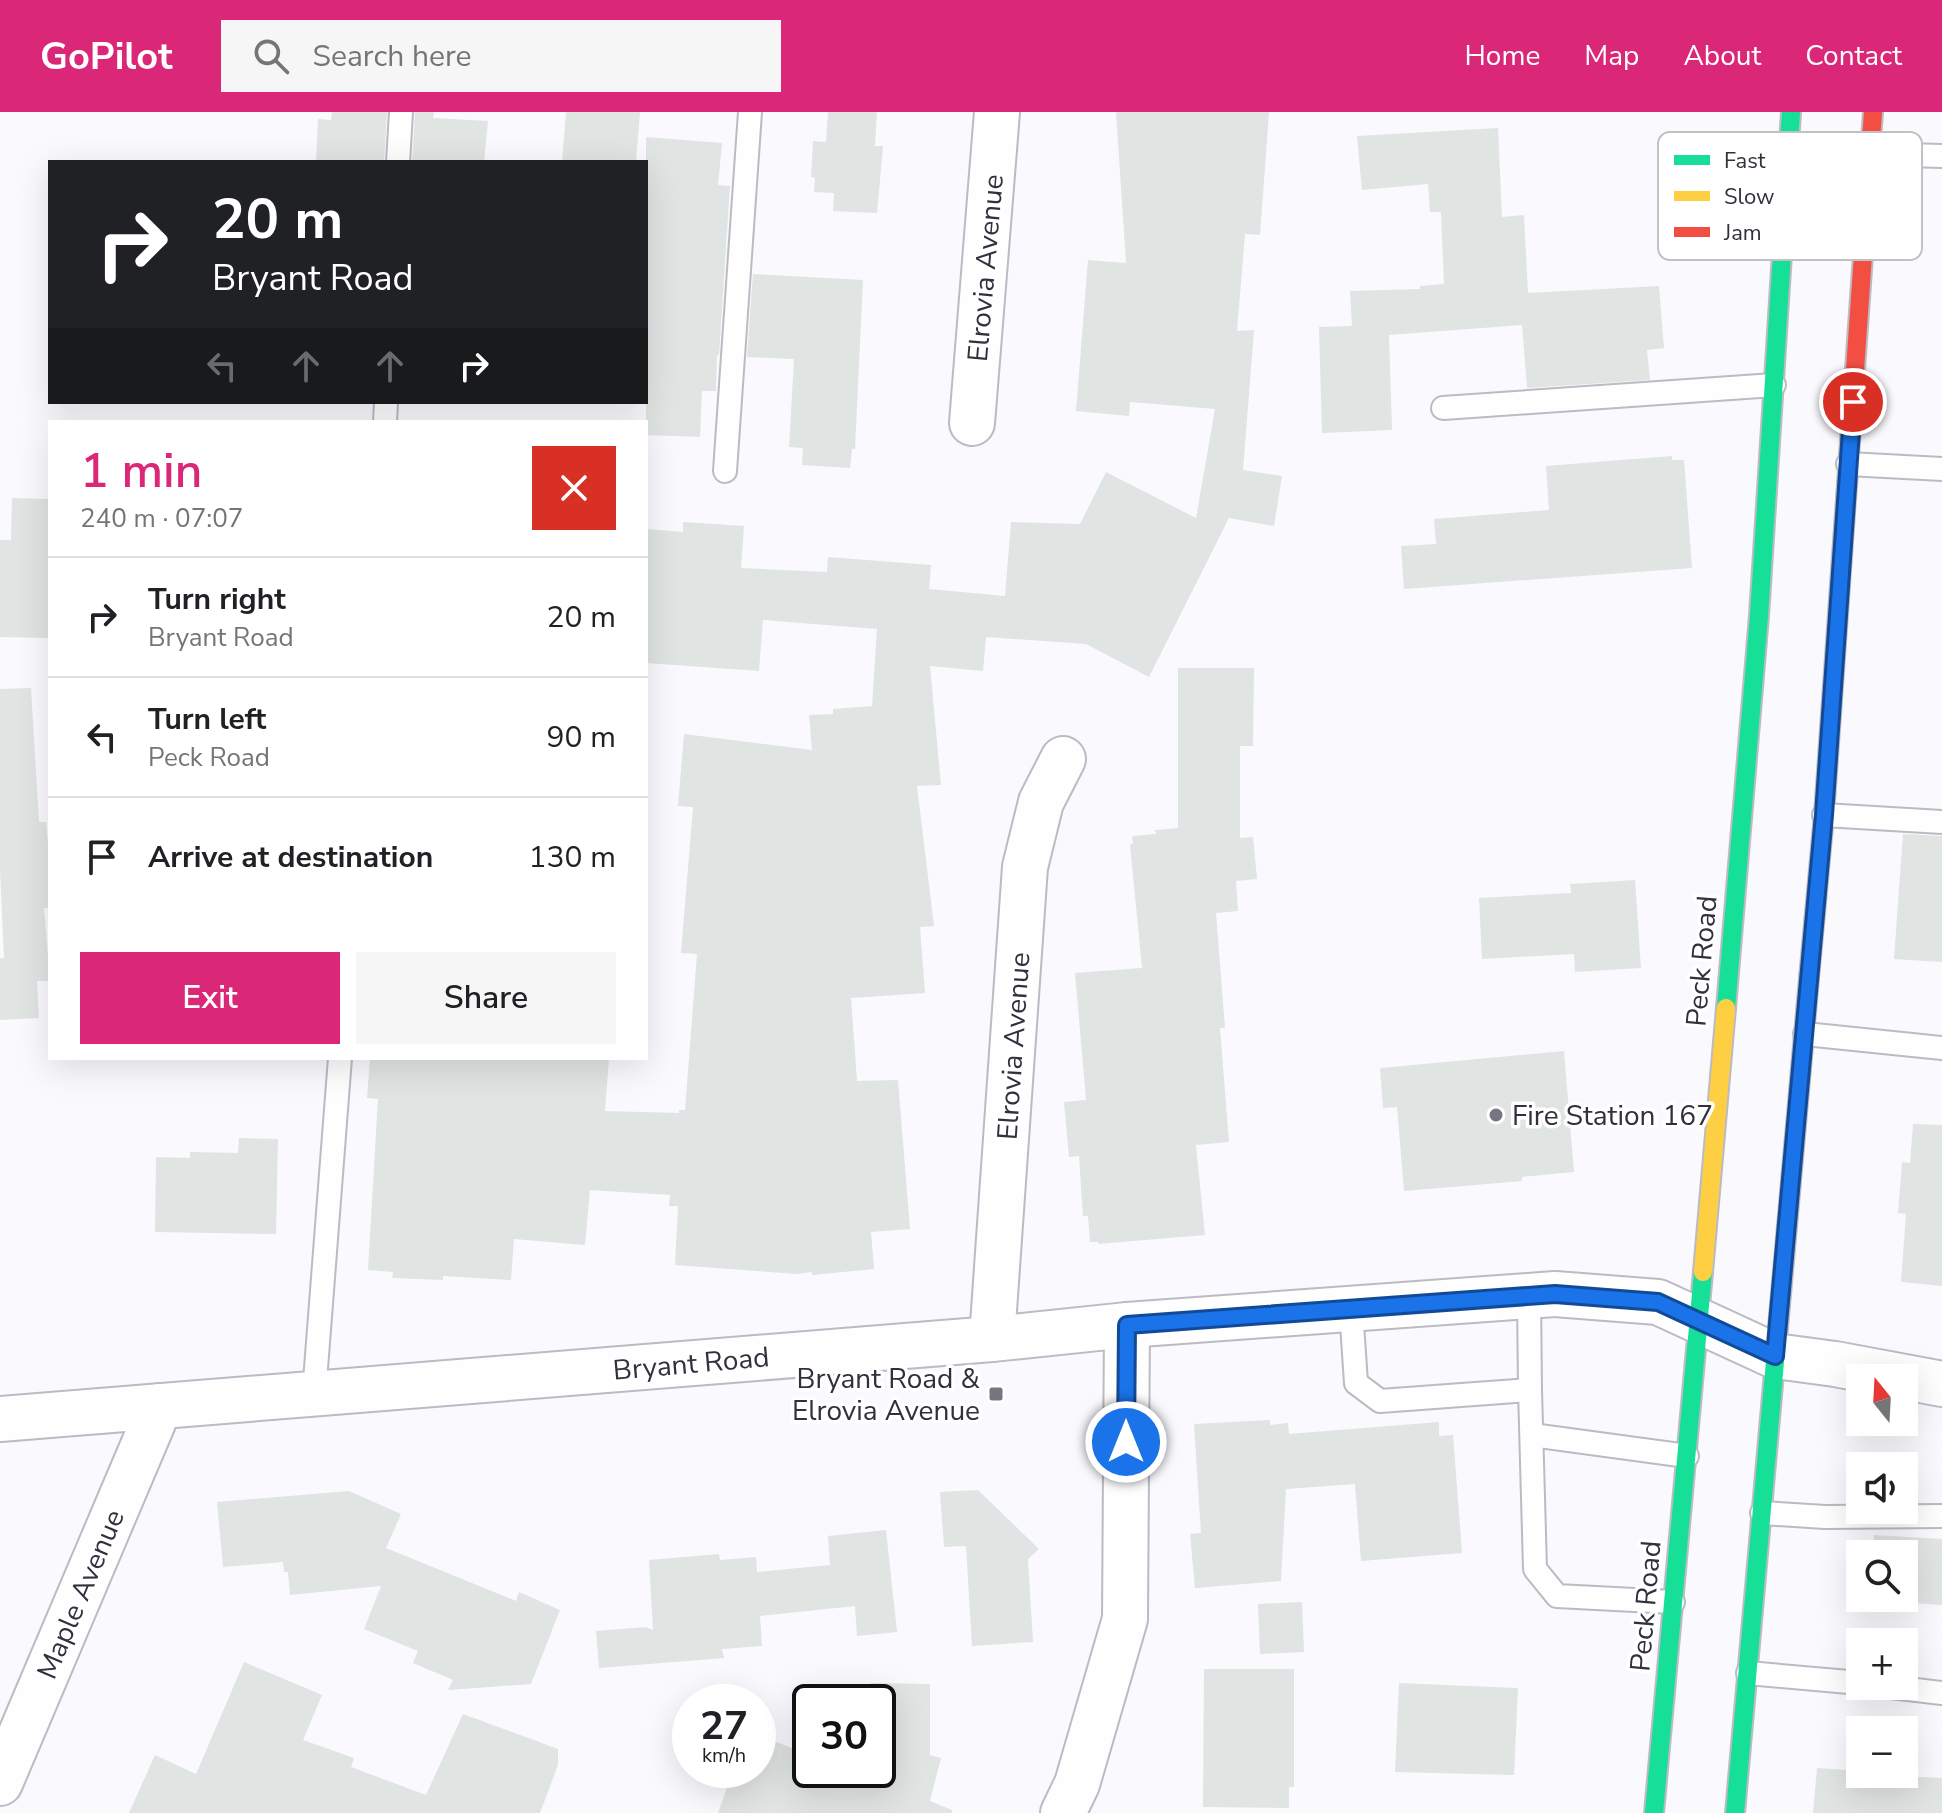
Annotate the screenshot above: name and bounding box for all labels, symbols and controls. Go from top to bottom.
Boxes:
search box [221,20,781,92]
text: GoPilot [40,31,173,82]
icon: search [249,34,293,78]
text: Search here [313,36,472,77]
text: Home [1465,37,1540,75]
text: Map [1584,37,1639,75]
text: About [1683,37,1761,75]
text: Contact [1805,37,1902,75]
legend [1658,132,1922,260]
text: Fast [1724,146,1766,176]
street label: Elrovia Avenue [959,173,1013,363]
text: 20 m [212,181,343,258]
text: Slow [1724,182,1775,212]
icon: right [80,192,184,296]
text: Jam [1723,218,1762,248]
text: Bryant Road [212,254,414,303]
icon: left [200,344,244,388]
icon: ahead [284,344,328,388]
icon: ahead [368,344,412,388]
icon: right [452,344,496,388]
pin [1819,368,1887,436]
icon: arrive [1831,380,1875,424]
text: 1 min [80,438,202,504]
button: close [532,446,616,530]
text: 240 m · 07:07 [80,501,243,536]
text: Turn right [148,579,286,620]
icon: right [80,595,124,639]
text: 20 m [547,597,616,638]
text: Bryant Road [148,620,294,655]
text: Turn left [148,699,266,740]
icon: left [80,715,124,759]
text: 90 m [547,717,616,758]
text: Peck Road [148,740,270,775]
icon: arrive [80,835,124,879]
text: Arrive at destination [148,837,433,878]
text: 130 m [529,837,616,878]
street label: Peck Road [1677,894,1727,1028]
street label: Elrovia Avenue [988,951,1040,1141]
button: Exit [80,952,340,1044]
button: Share [356,952,616,1044]
place label: Fire Station 167 [1512,1097,1713,1135]
marker: Fire Station 167 [1487,1106,1505,1124]
street label: Bryant Road [611,1338,771,1390]
place label: Bryant Road & Elrovia Avenue [792,1360,981,1430]
north arrow [1846,1364,1918,1436]
map controls [1846,1364,1918,1788]
marker: Bryant Road & Elrovia Avenue [987,1385,1005,1403]
position arrow [1084,1400,1168,1484]
button: sound [1846,1452,1918,1524]
street label: Maple Avenue [28,1504,134,1685]
street label: Peck Road [1621,1539,1671,1673]
button: search [1846,1540,1918,1612]
button: + [1846,1628,1918,1700]
speed limit sign: 30 [792,1684,896,1788]
text: 27 [700,1699,748,1753]
button: − [1846,1716,1918,1788]
text: km/h [702,1742,746,1769]

